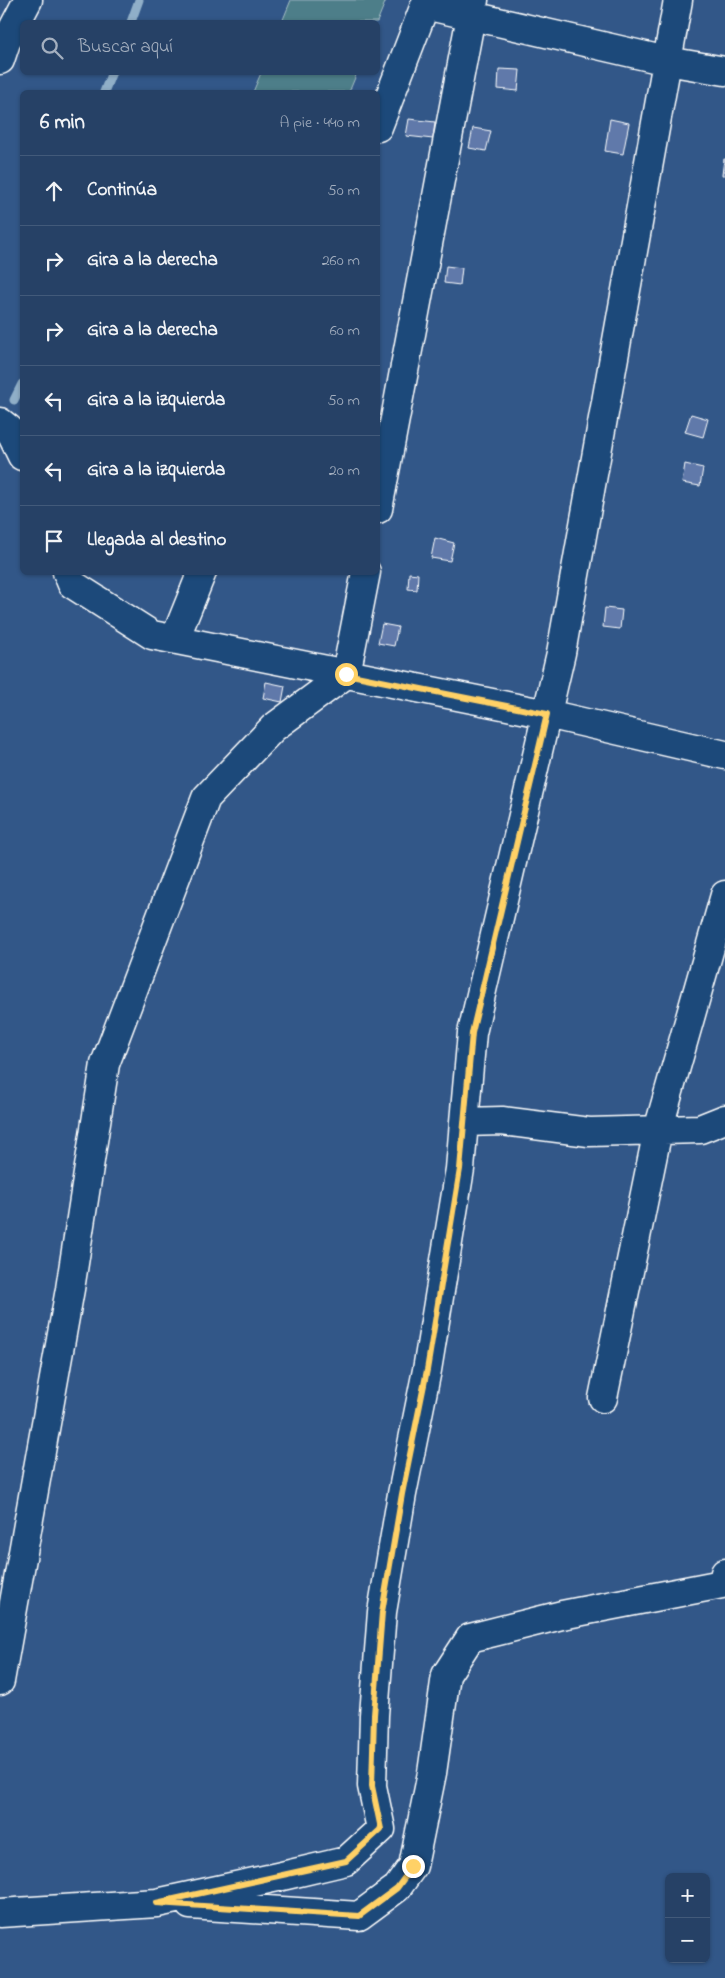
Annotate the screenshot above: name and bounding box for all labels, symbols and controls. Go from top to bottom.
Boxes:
search box [20,20,380,75]
icon: search [38,34,66,62]
text: Buscar aquí [78,34,173,61]
text: 6 min [40,108,85,138]
text: A pie · 440 m [279,111,360,135]
icon: ahead [40,177,68,205]
text: Continúa [87,177,157,204]
text: 50 m [328,179,360,203]
icon: right [40,247,68,275]
text: Gira a la derecha [87,247,218,274]
text: 260 m [322,249,360,273]
icon: right [40,317,68,345]
text: Gira a la derecha [87,317,218,344]
text: 60 m [330,319,360,343]
icon: left [40,387,68,415]
text: Gira a la izquierda [87,387,225,414]
text: 50 m [328,389,360,413]
icon: left [40,457,68,485]
text: Gira a la izquierda [87,457,225,484]
text: 20 m [329,459,360,483]
icon: arrive [40,527,68,555]
text: Llegada al destino [87,527,226,554]
route start [335,663,358,686]
route end [402,1855,425,1878]
map controls [665,1873,710,1963]
button: + [665,1873,710,1918]
button: − [665,1918,710,1963]

